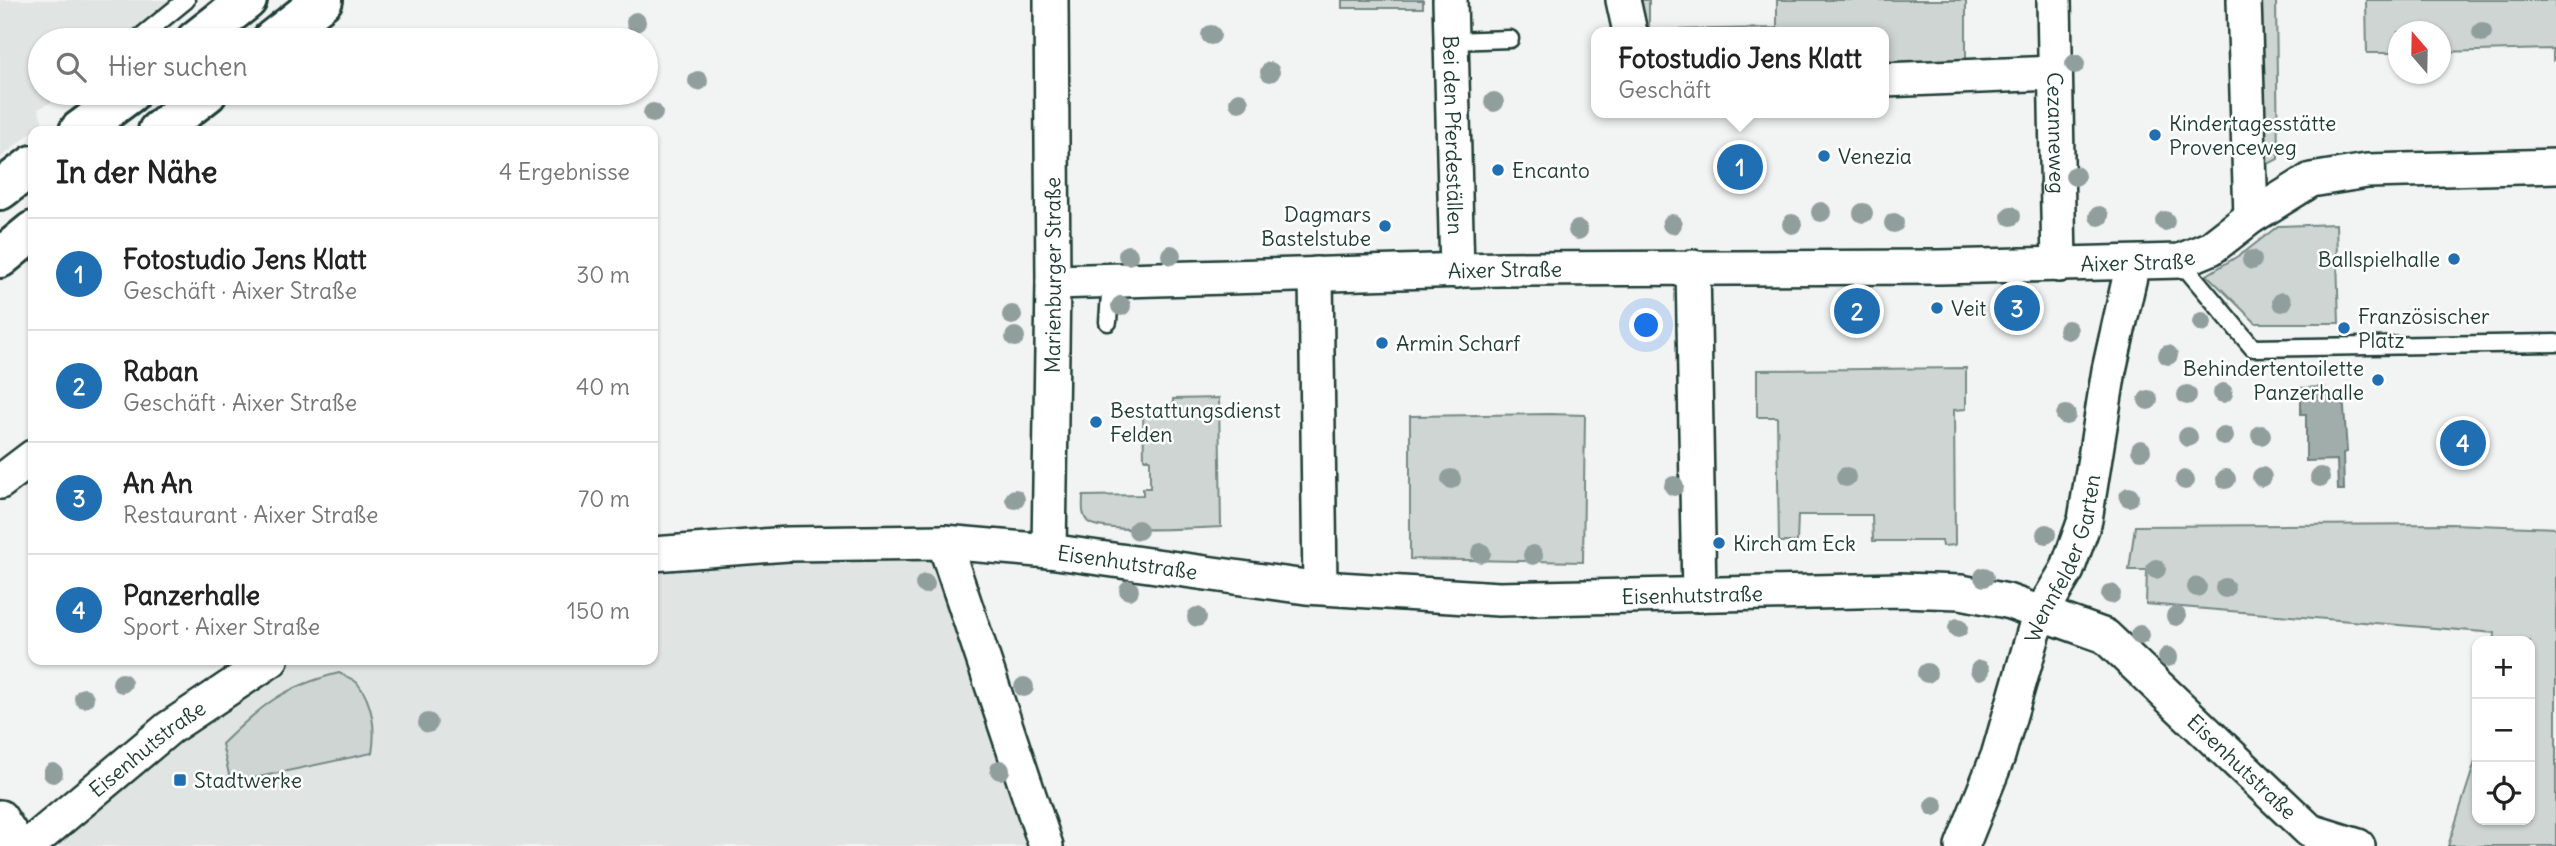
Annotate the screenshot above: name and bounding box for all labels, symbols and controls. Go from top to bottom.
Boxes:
north arrow [2388,21,2451,84]
popup [1591,27,1889,118]
search box [28,28,658,105]
street label: Bei den Pferdeställen [1437,35,1470,235]
text: Fotostudio Jens Klatt [1618,42,1862,75]
icon: search [52,48,90,86]
text: Hier suchen [108,50,248,83]
street label: Cezanneweg [2042,72,2071,194]
text: Geschäft [1618,75,1711,104]
place label: Kindertagesstätte Provenceweg [2169,110,2336,161]
marker: Kindertagesstätte Provenceweg [2147,127,2163,143]
pin: 1 [1717,141,1763,193]
place label: Venezia [1838,143,1912,170]
marker: Venezia [1816,148,1832,164]
text: In der Nähe [56,153,218,191]
text: 4 Ergebnisse [499,157,630,186]
place label: Encanto [1512,157,1590,184]
marker: Encanto [1490,162,1506,178]
street label: Marienburger Straße [1038,177,1067,373]
place label: Dagmars Bastelstube [1261,201,1371,252]
marker: Dagmars Bastelstube [1377,218,1393,234]
text: Fotostudio Jens Klatt [123,243,367,276]
street label: Aixer Straße [2080,243,2199,277]
place label: Ballspielhalle [2318,246,2440,273]
marker: Ballspielhalle [2446,251,2462,267]
street label: Aixer Straße [1447,255,1562,284]
text: 1 [74,260,84,289]
text: 30 m [576,260,630,289]
text: Geschäft · Aixer Straße [123,276,357,305]
pin: 3 [1994,282,2040,334]
pin: 2 [1834,285,1880,337]
place label: Veit [1951,295,1986,322]
marker: Veit [1929,300,1945,316]
place label: Französischer Platz [2358,303,2490,354]
your location [1629,308,1663,342]
marker: Französischer Platz [2336,320,2352,336]
place label: Armin Scharf [1396,330,1521,357]
marker: Armin Scharf [1374,335,1390,351]
text: Raban [123,355,199,388]
place label: Behindertentoilette Panzerhalle [2183,355,2364,406]
text: 2 [73,372,85,401]
text: 40 m [576,372,630,401]
marker: Behindertentoilette Panzerhalle [2370,372,2386,388]
text: Geschäft · Aixer Straße [123,388,357,417]
place label: Bestattungsdienst Felden [1110,397,1281,448]
marker: Bestattungsdienst Felden [1088,414,1104,430]
pin: 4 [2440,417,2486,469]
text: An An [123,467,193,500]
street label: Wennfelder Garten [2018,472,2106,645]
text: 3 [72,484,86,513]
text: 70 m [578,484,630,513]
text: Restaurant · Aixer Straße [123,500,379,529]
place label: Kirch am Eck [1733,530,1856,557]
marker: Kirch am Eck [1711,535,1727,551]
street label: Eisenhutstraße [1056,539,1199,585]
text: Panzerhalle [123,579,260,612]
street label: Eisenhutstraße [1621,580,1763,610]
text: 4 [72,596,86,625]
text: 150 m [567,596,630,625]
text: Sport · Aixer Straße [123,612,320,641]
map controls [2472,636,2535,825]
button: + [2472,636,2535,699]
street label: Eisenhutstraße [83,694,210,803]
button: − [2472,699,2535,762]
street label: Eisenhutstraße [2182,708,2303,825]
button: locate [2472,762,2535,825]
place label: Stadtwerke [194,767,302,794]
marker: Stadtwerke [172,772,188,788]

